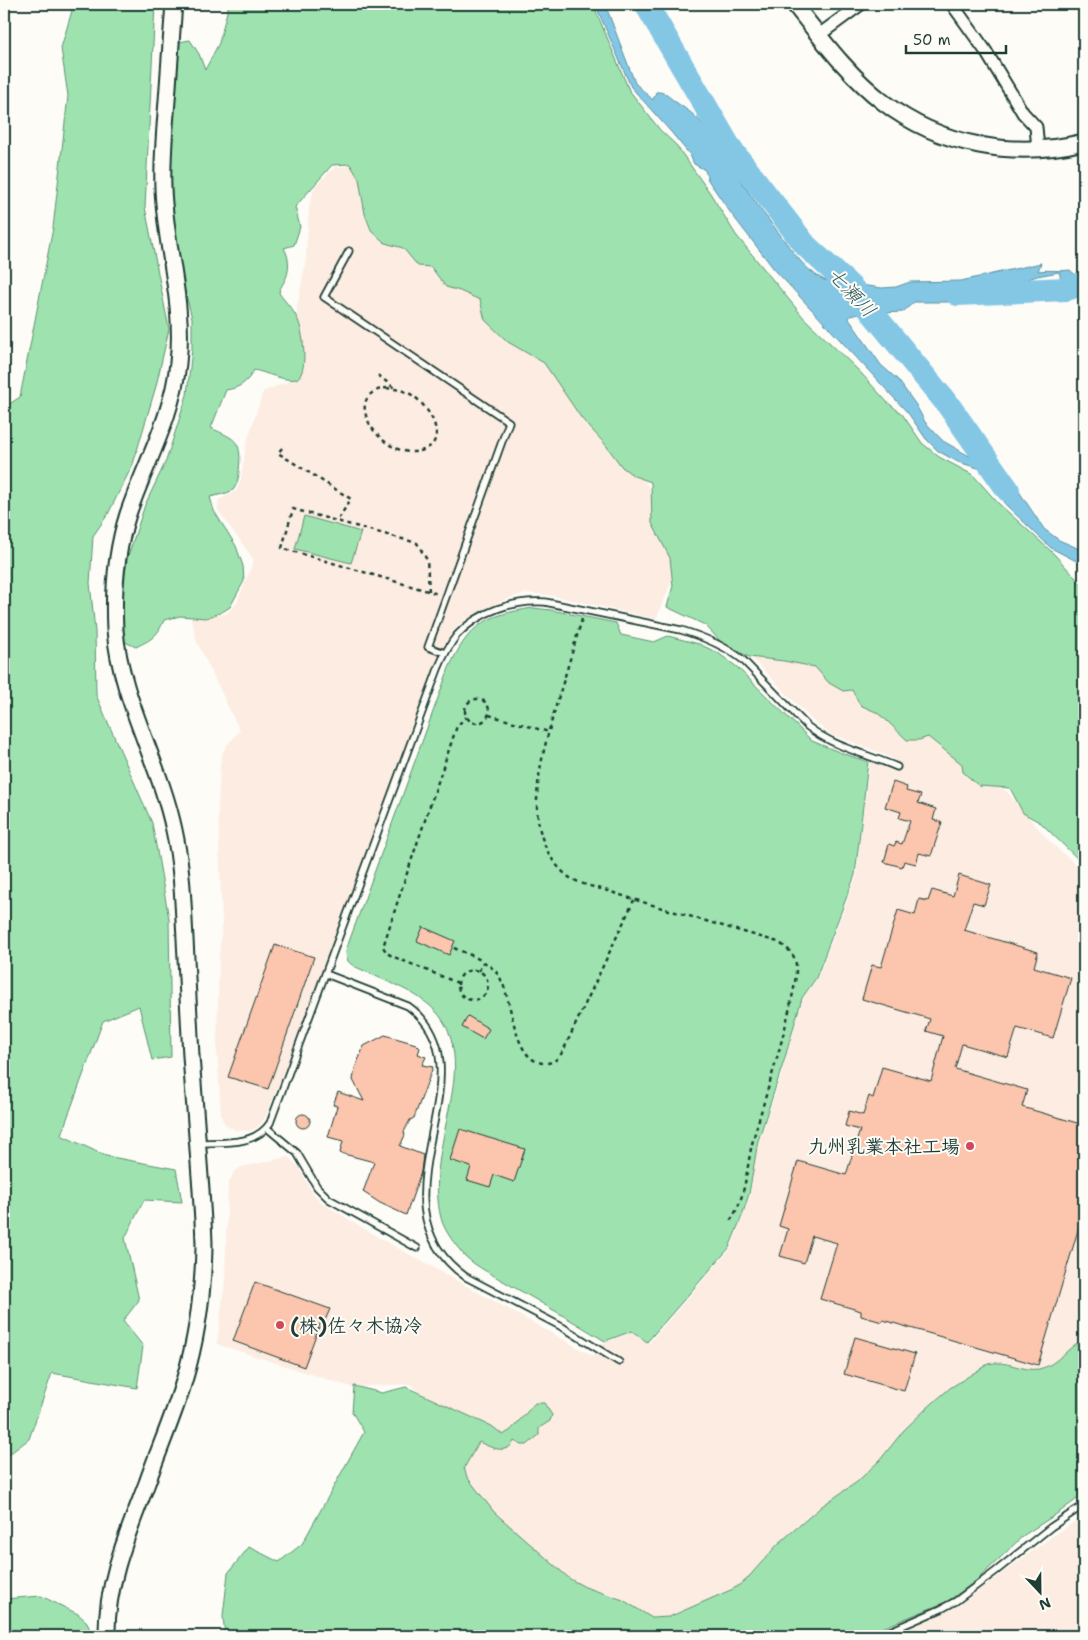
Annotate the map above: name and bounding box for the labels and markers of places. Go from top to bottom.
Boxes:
place label: 九州乳業本社工場 [808,1134,960,1159]
marker: 九州乳業本社工場 [964,1140,976,1152]
place label: (株)佐々木協冷 [290,1313,422,1338]
marker: (株)佐々木協冷 [274,1319,286,1331]

